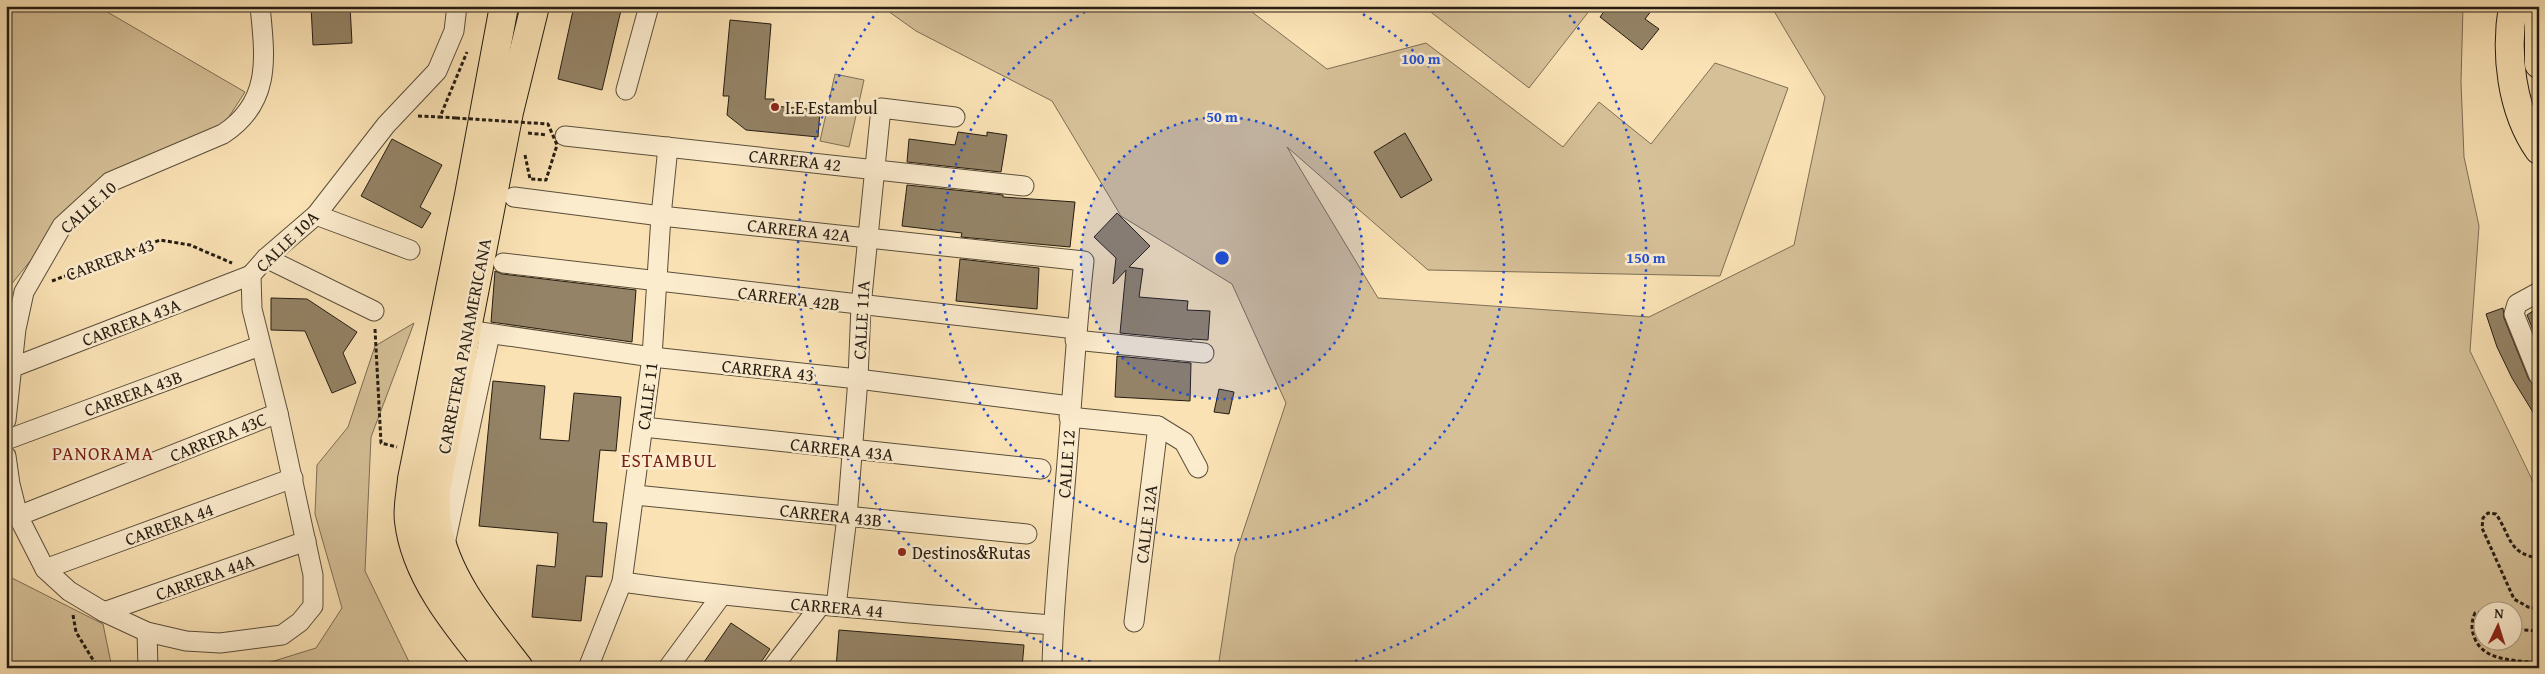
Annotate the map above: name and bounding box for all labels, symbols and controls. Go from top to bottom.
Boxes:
text: 100 m [1401,48,1441,69]
place label: I.E Estambul [785,94,878,121]
marker: I.E Estambul [769,101,781,113]
text: 50 m [1206,106,1238,127]
street label: CARRERA 42 [748,142,842,178]
street label: CALLE 10 [54,174,123,240]
street label: CALLE 10A [249,204,325,278]
street label: CARRERA 42A [746,211,852,249]
street label: CARRERA 43 [62,230,158,288]
street label: CARRETERA PANAMERICANA [430,236,498,456]
text: 150 m [1626,247,1666,268]
centre of rings [1213,249,1231,267]
street label: CARRERA 42B [736,278,842,318]
street label: CALLE 11A [845,280,877,360]
street label: CARRERA 43A [78,291,184,353]
street label: CARRERA 43 [721,352,815,388]
street label: CALLE 11 [629,361,665,431]
street label: CARRERA 43B [80,363,186,423]
street label: CARRERA 43C [165,405,271,469]
street label: CALLE 12 [1050,429,1082,499]
street label: CARRERA 43A [789,430,895,468]
district label: PANORAMA [52,439,154,467]
district label: ESTAMBUL [621,446,717,474]
street label: CALLE 12A [1128,483,1164,565]
street label: CARRERA 44 [121,495,217,553]
street label: CARRERA 43B [778,496,884,534]
place label: Destinos&Rutas [912,539,1031,566]
marker: Destinos&Rutas [896,546,908,558]
street label: CARRERA 44A [152,547,258,607]
street label: CARRERA 44 [790,590,884,624]
north arrow [2472,602,2522,652]
text: N [2494,603,2505,623]

